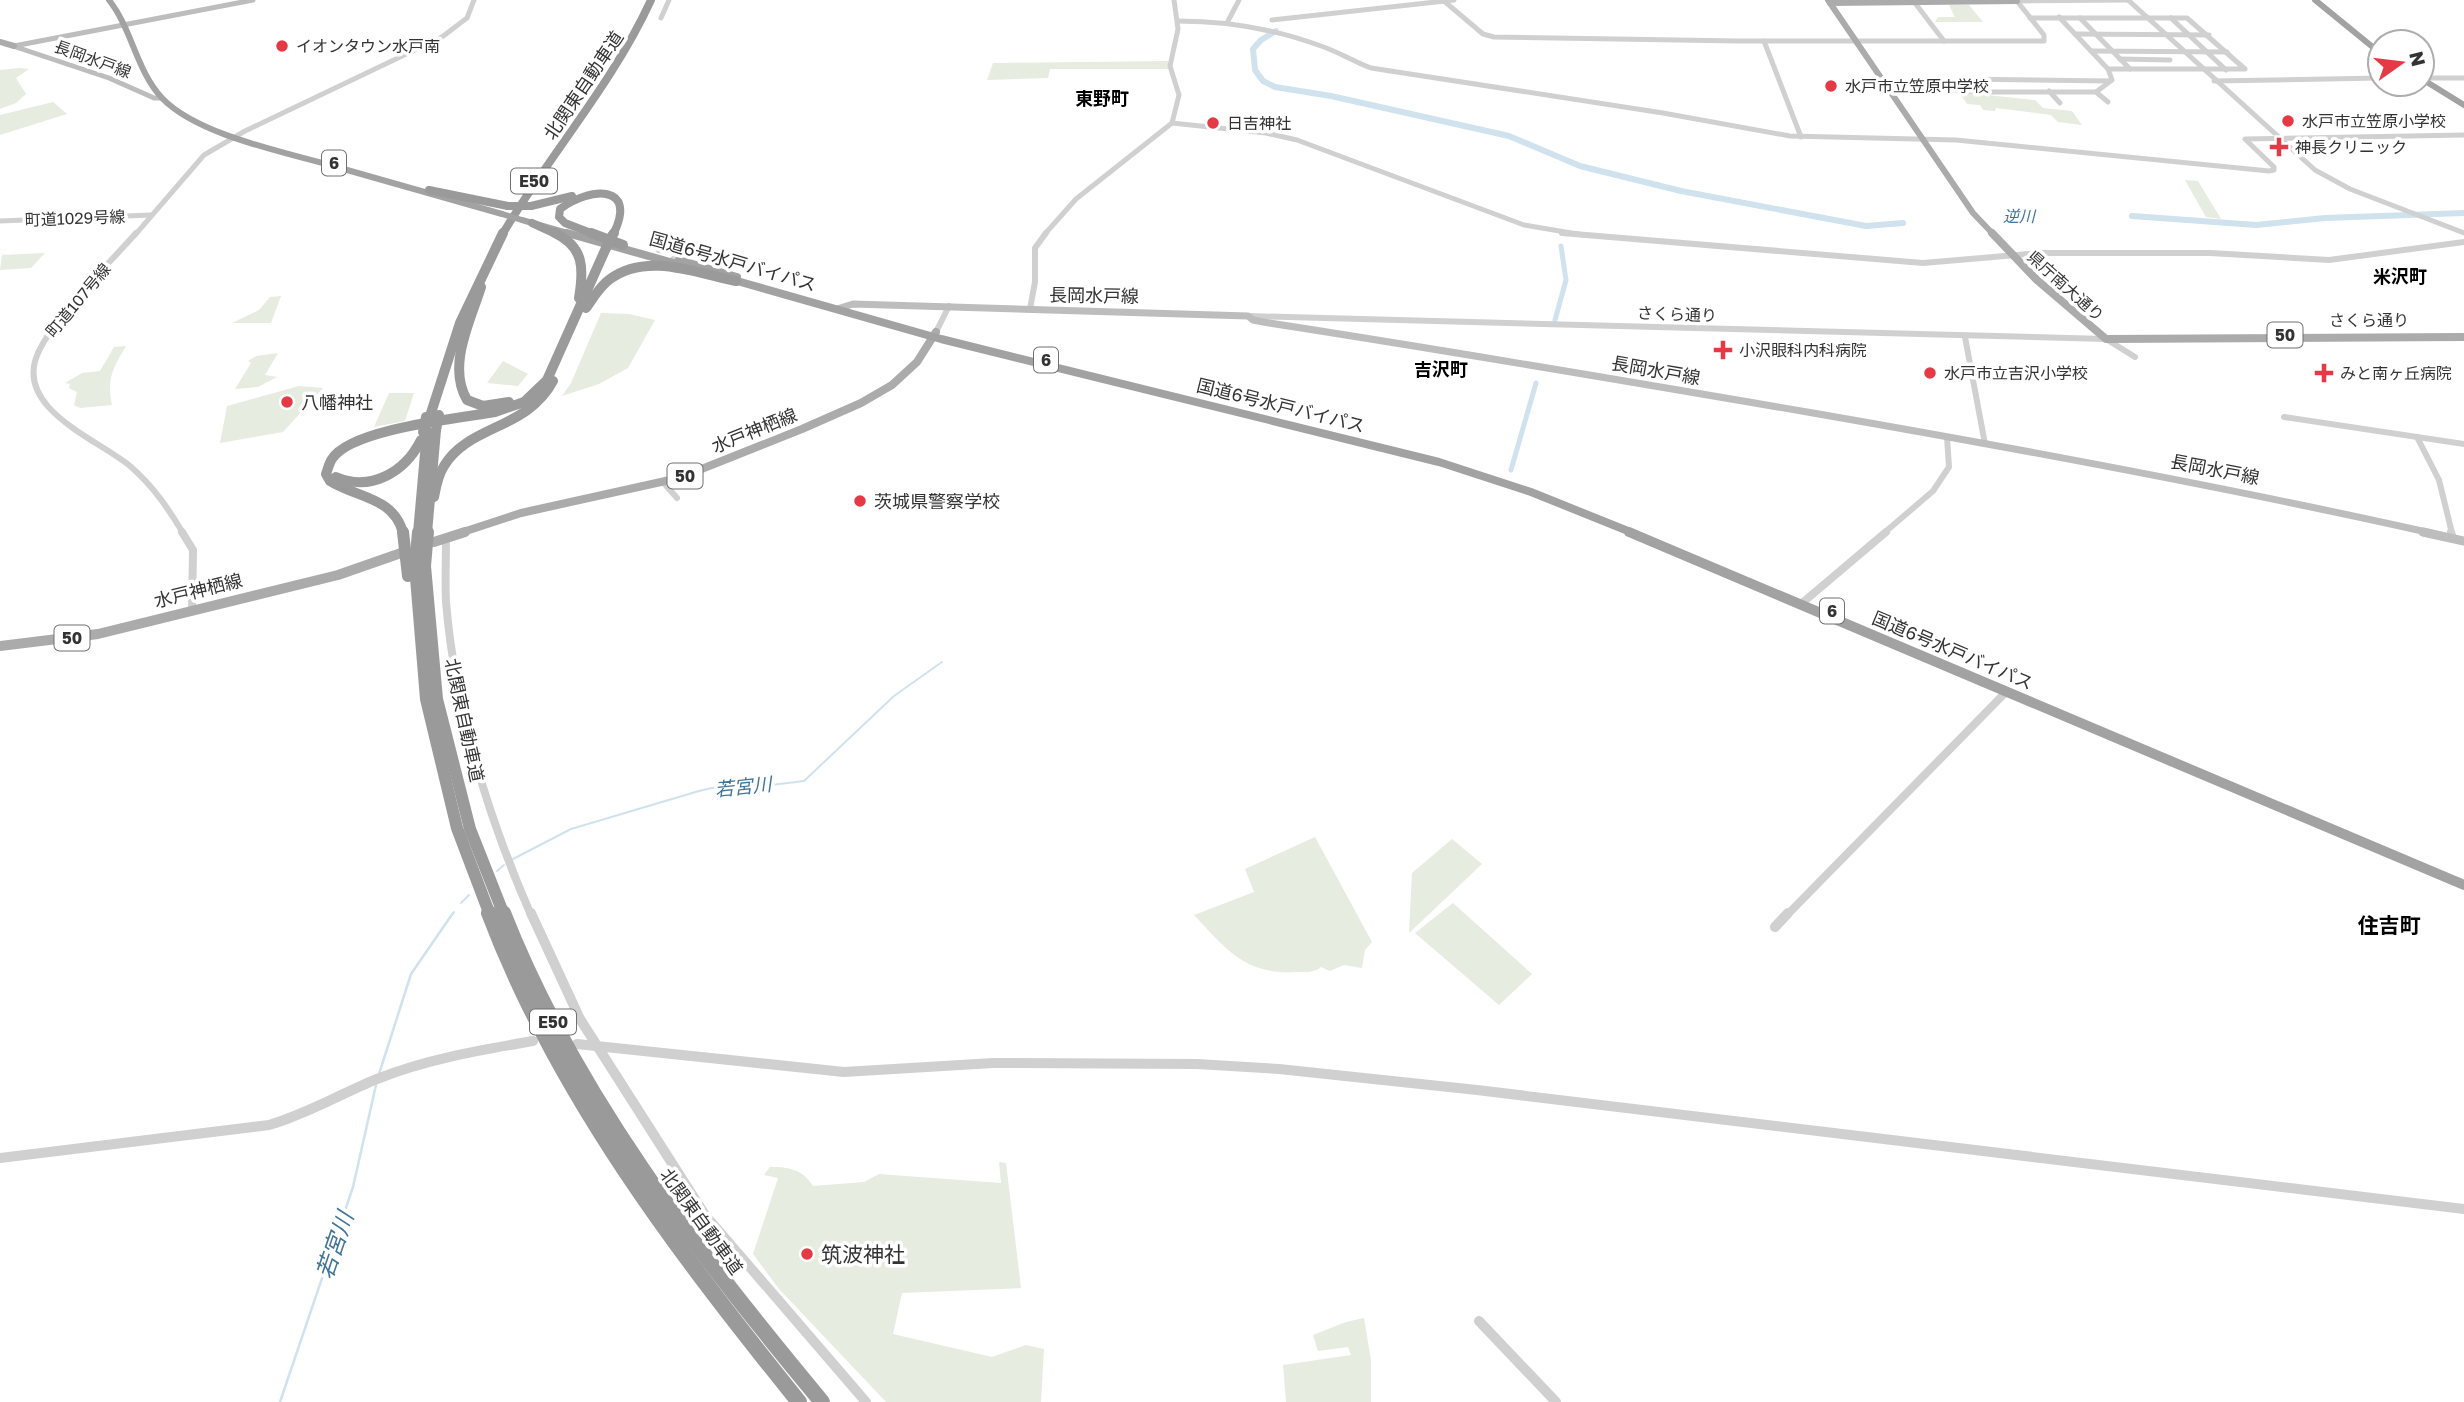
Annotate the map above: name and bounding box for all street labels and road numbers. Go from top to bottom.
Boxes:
street label: 北関東自動車道 [539,27,627,143]
street label: 長岡水戸線 [52,36,134,82]
road number: 6 [322,150,346,176]
road number: E50 [511,168,557,194]
street label: 町道1029号線 [24,206,126,230]
street label: 国道6号水戸バイパス [647,227,819,295]
street label: 県庁南大通り [2024,246,2108,326]
street label: 町道107号線 [41,259,115,341]
street label: 長岡水戸線 [1049,283,1139,307]
street label: さくら通り [1637,303,1717,325]
street label: さくら通り [2329,310,2409,330]
road number: 50 [2268,322,2302,348]
road number: 6 [1034,348,1058,372]
street label: 長岡水戸線 [1610,351,1702,389]
street label: 国道6号水戸バイパス [1195,373,1367,437]
street label: 水戸神栖線 [708,403,800,457]
street label: 長岡水戸線 [2169,450,2261,488]
road number: 50 [668,463,702,489]
street label: 水戸神栖線 [152,568,244,612]
road number: 6 [1820,598,1844,624]
street label: 国道6号水戸バイパス [1869,606,2037,694]
road number: 50 [55,625,90,650]
street label: 北関東自動車道 [441,656,489,784]
road number: E50 [530,1010,576,1034]
street label: 北関東自動車道 [656,1164,748,1278]

